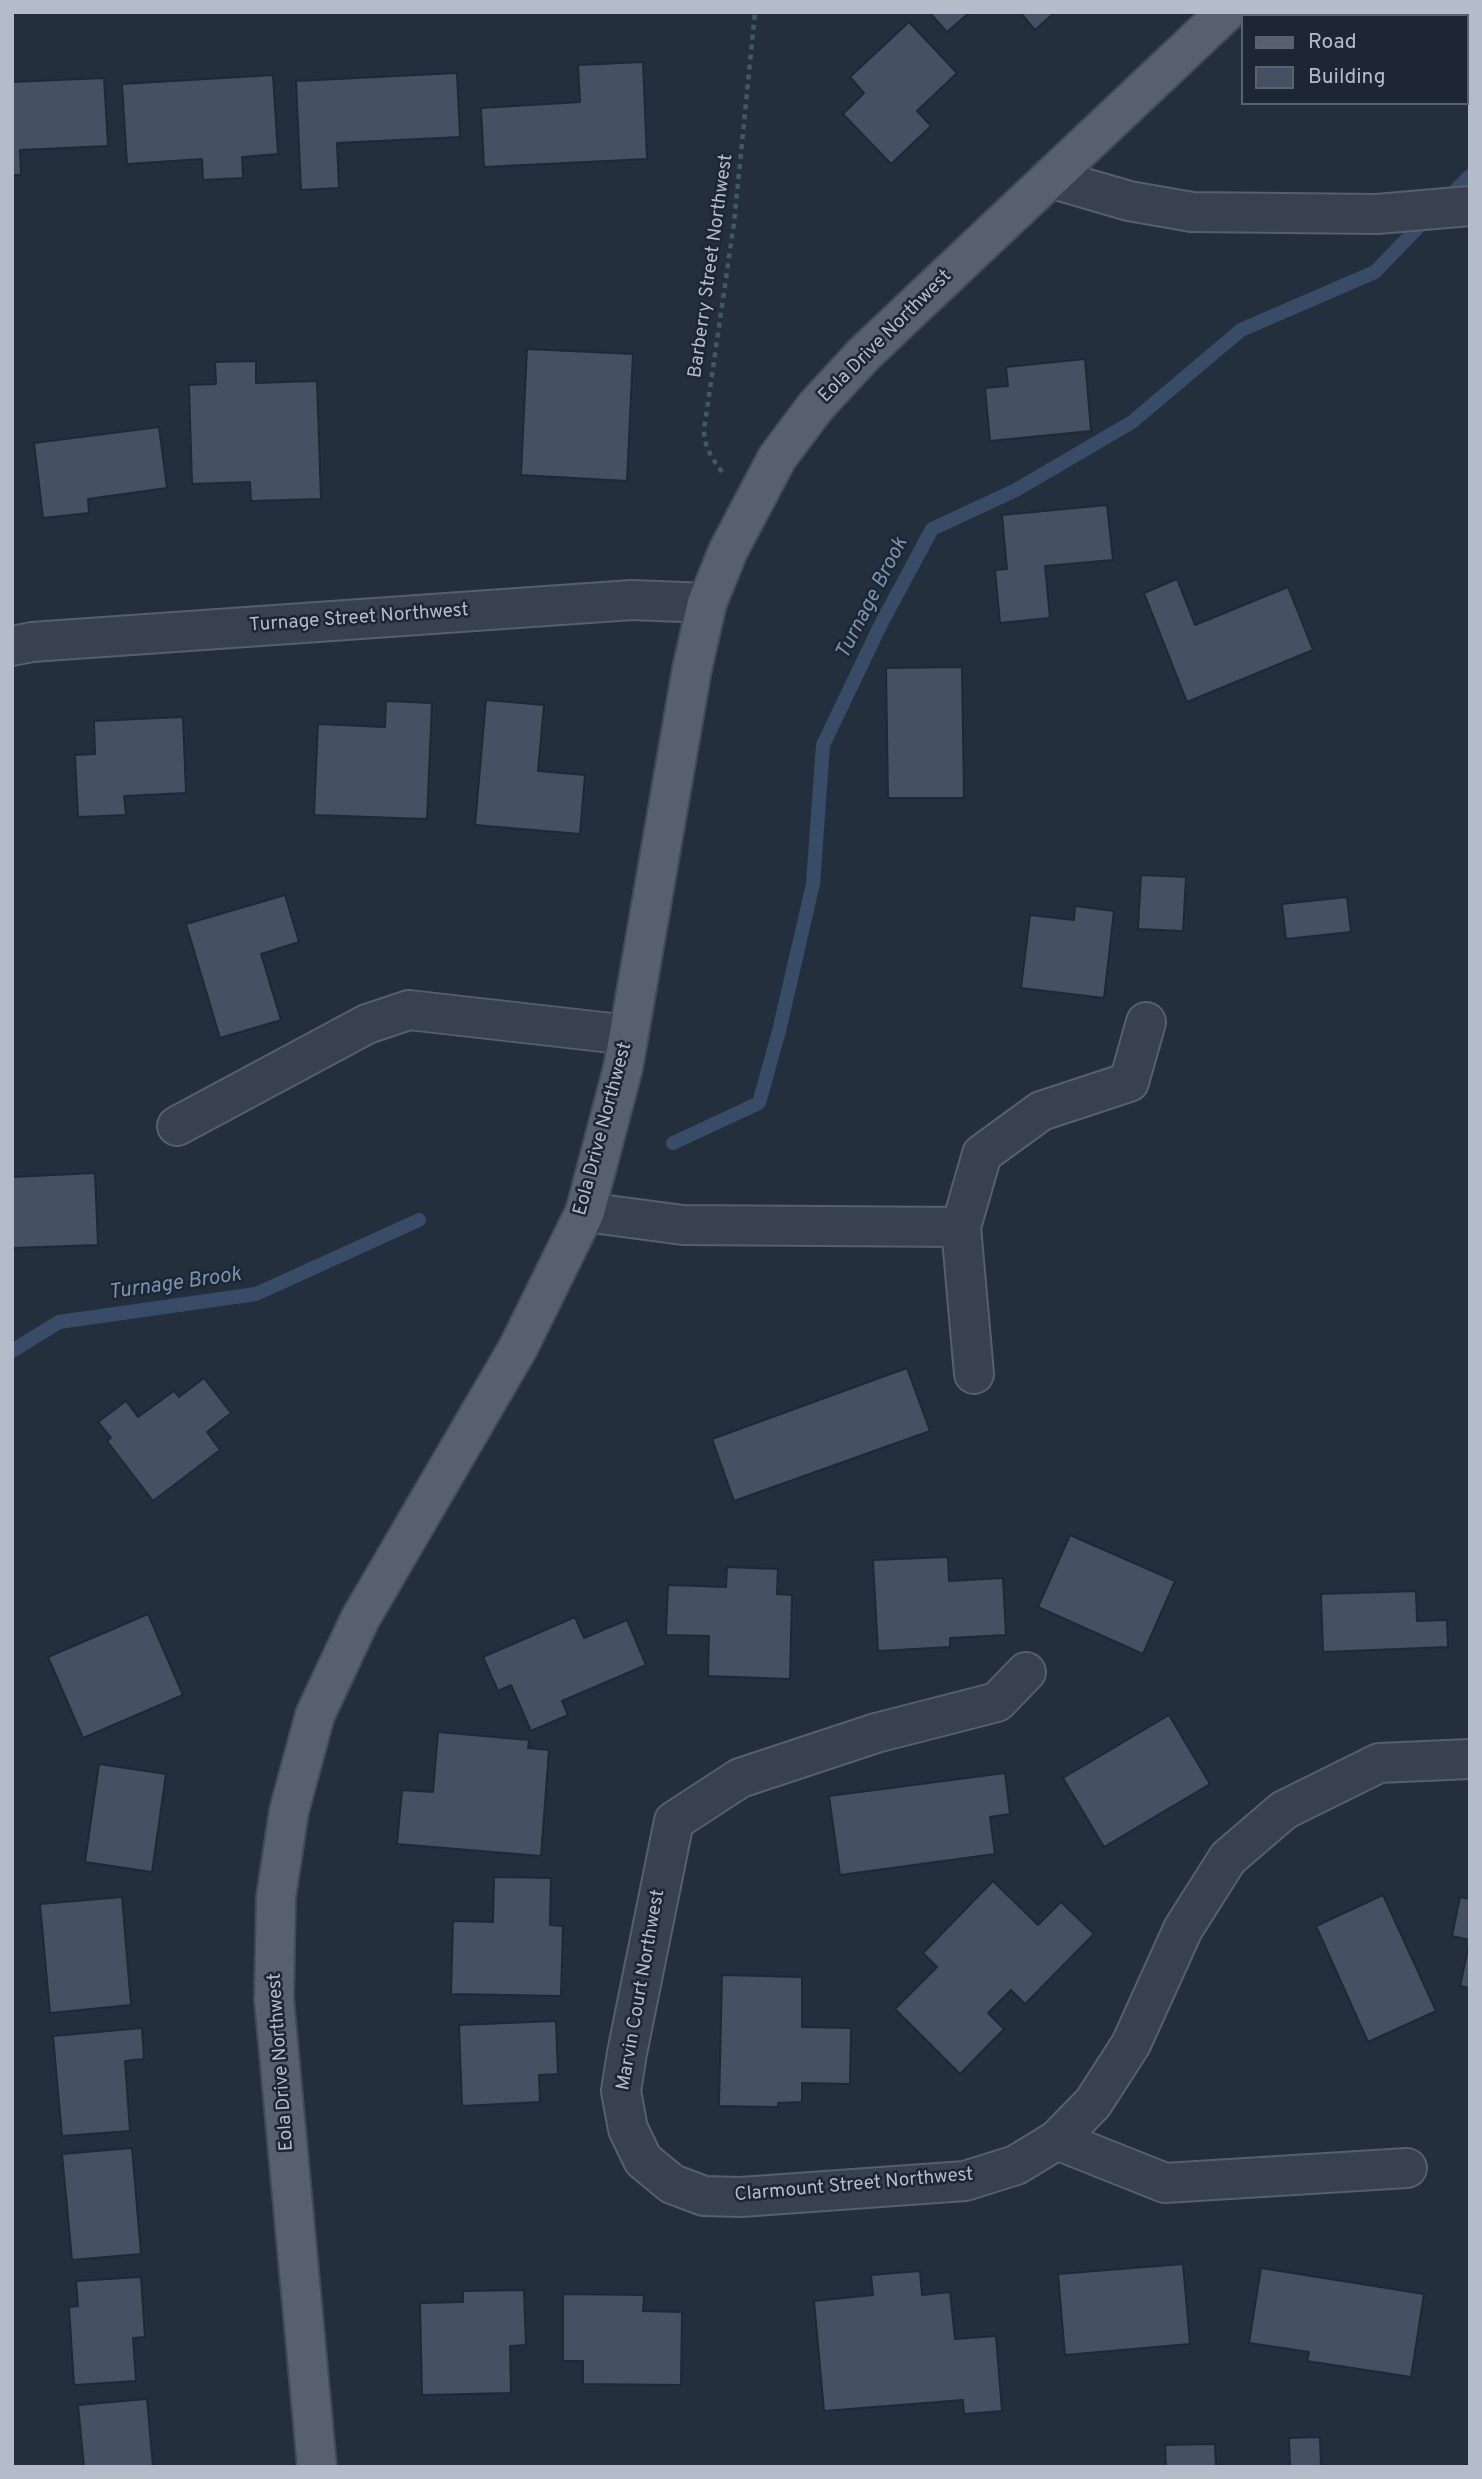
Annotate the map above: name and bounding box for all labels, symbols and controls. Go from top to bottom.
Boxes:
legend [1240,14,1468,105]
text: Road [1308,29,1357,56]
text: Building [1308,64,1386,91]
street label: Barberry Street Northwest [685,153,739,379]
street label: Eola Drive Northwest [815,266,957,408]
water label: Turnage Brook [831,534,915,664]
street label: Turnage Street Northwest [249,600,469,638]
street label: Eola Drive Northwest [570,1040,638,1218]
water label: Turnage Brook [107,1263,243,1307]
street label: Marvin Court Northwest [613,1888,671,2092]
street label: Eola Drive Northwest [264,1972,300,2152]
street label: Clarmount Street Northwest [734,2164,974,2208]

